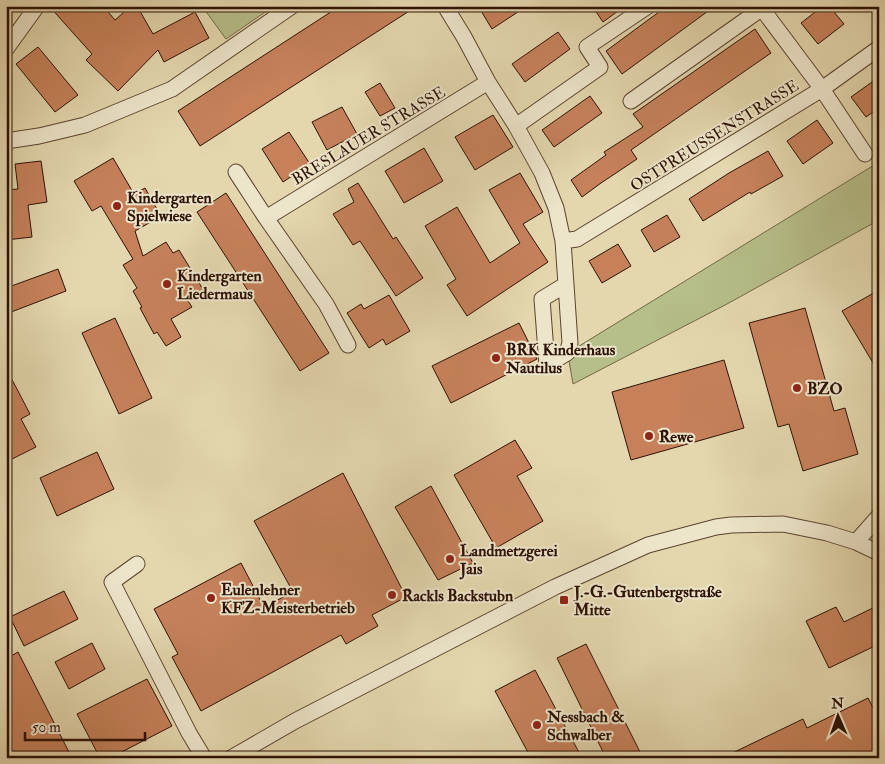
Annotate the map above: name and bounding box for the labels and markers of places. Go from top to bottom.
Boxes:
place label: Kindergarten Spielwiese [127,188,212,227]
marker: Kindergarten Spielwiese [111,200,123,212]
place label: Kindergarten Liedermaus [177,266,262,304]
marker: Kindergarten Liedermaus [161,278,173,290]
place label: BRK Kinderhaus Nautilus [505,340,616,378]
marker: BRK Kinderhaus Nautilus [490,352,502,364]
place label: BZO [807,379,843,399]
marker: BZO [791,382,803,394]
place label: Rewe [659,427,694,447]
marker: Rewe [643,430,655,442]
place label: Landmetzgerei Jais [459,541,558,580]
marker: Landmetzgerei Jais [444,553,456,565]
place label: Eulenlehner KFZ-Meisterbetrieb [221,580,355,618]
place label: J.-G.-Gutenbergstraße Mitte [573,582,722,620]
place label: Rackls Backstubn [402,586,514,606]
marker: Rackls Backstubn [386,589,398,601]
marker: Eulenlehner KFZ-Meisterbetrieb [205,592,217,604]
marker: J.-G.-Gutenbergstraße Mitte [558,594,570,606]
place label: Nessbach & Schwalber [546,707,625,745]
marker: Nessbach & Schwalber [531,719,543,731]

